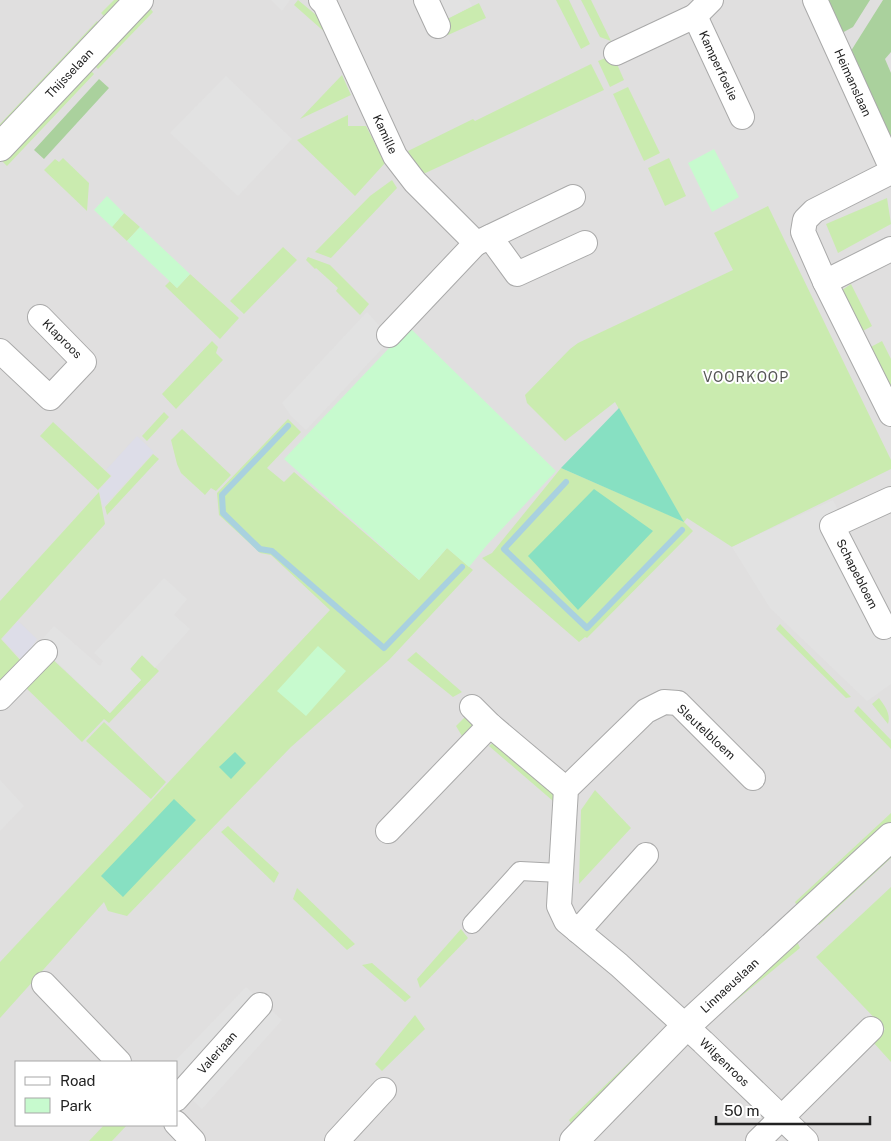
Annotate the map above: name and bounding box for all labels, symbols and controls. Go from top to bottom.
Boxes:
street label: Kamperfoelie [696,29,741,103]
street label: Thijsselaan [43,46,96,101]
street label: Heimanslaan [831,47,874,119]
street label: Kamille [370,112,400,156]
street label: Klaproos [39,316,85,362]
district label: VOORKOOP [703,369,789,385]
street label: Schapebloem [833,537,881,611]
street label: Sleutelbloem [674,701,738,763]
street label: Linnaeuslaan [698,955,762,1016]
street label: Valeriaan [195,1029,240,1077]
street label: Wilgenroos [696,1035,752,1089]
legend [15,1061,178,1126]
text: Road [60,1072,96,1089]
scale bar [716,1094,870,1126]
text: Park [60,1097,92,1114]
text: 50 m [724,1102,759,1119]

